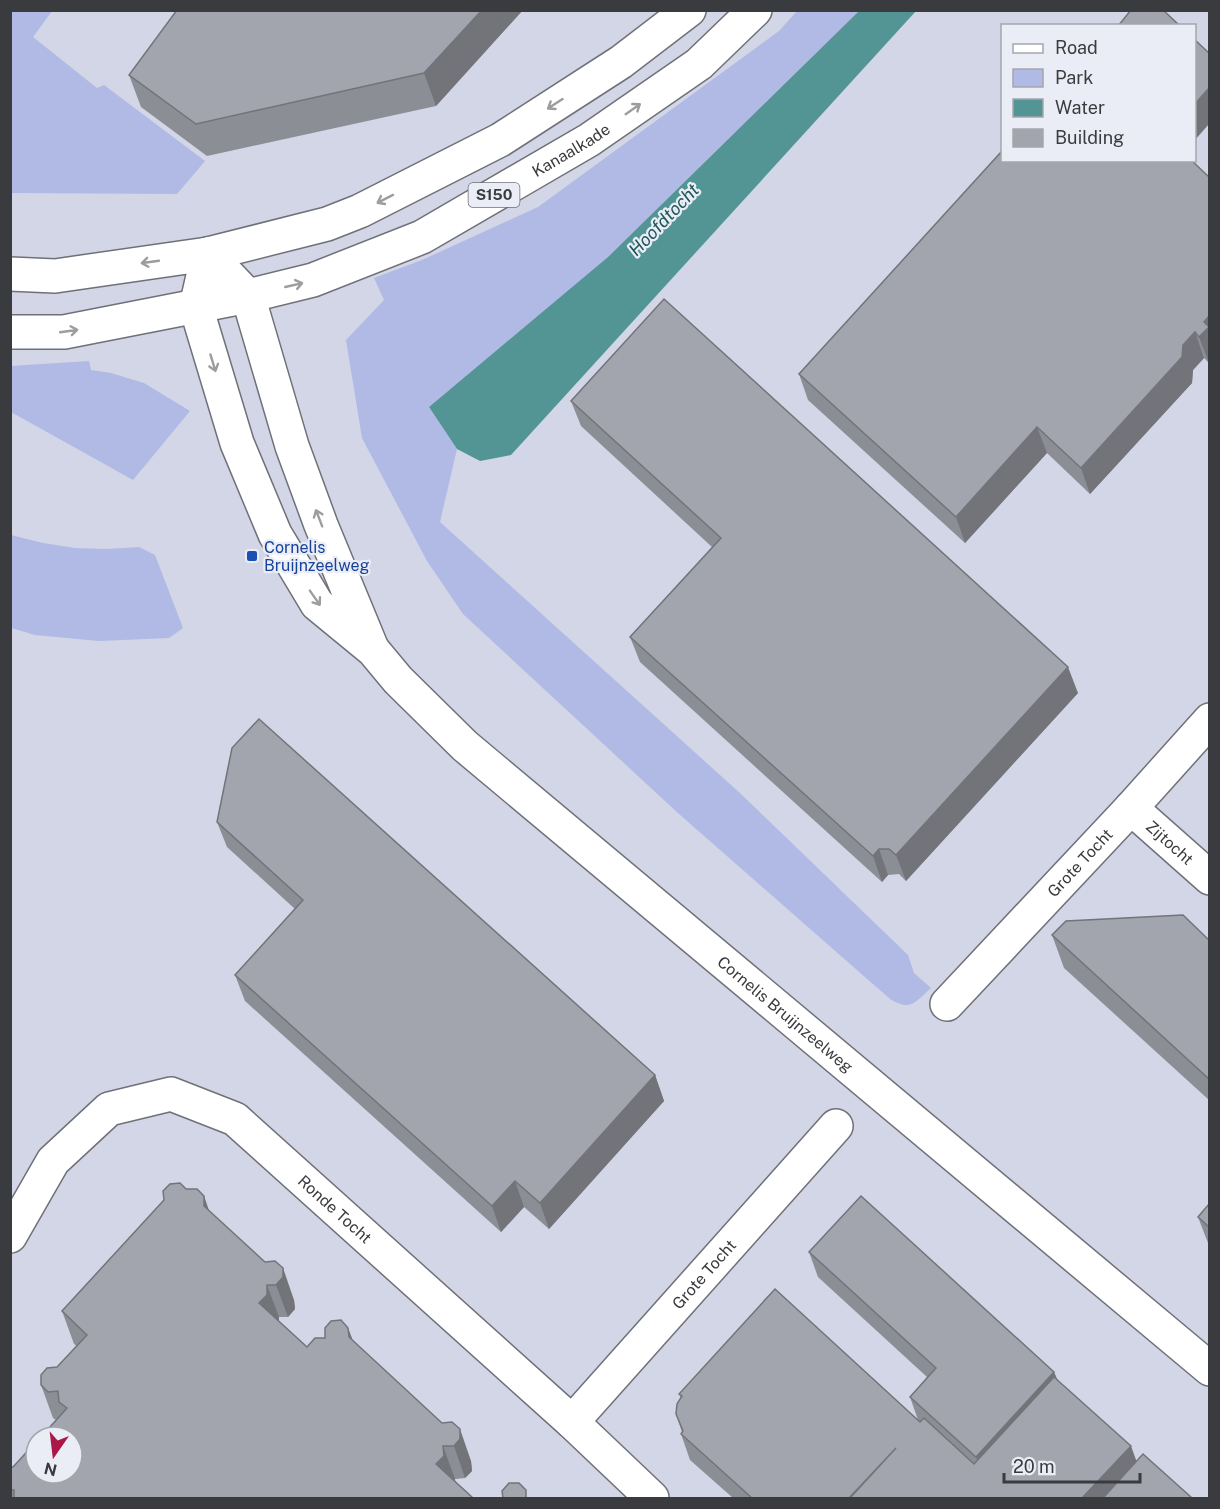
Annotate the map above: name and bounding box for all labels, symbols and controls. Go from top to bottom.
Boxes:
legend [1001,24,1196,162]
text: Road [1055,37,1098,58]
text: Park [1055,67,1093,88]
text: Water [1055,97,1105,118]
one-way arrow [547,98,564,111]
one-way arrow [625,103,641,115]
street label: Kanaalkade [529,119,614,181]
text: Building [1055,127,1124,148]
water label: Hoofdtocht [624,179,703,260]
road number: S150 [468,183,520,207]
one-way arrow [376,193,394,205]
one-way arrow [141,256,161,267]
one-way arrow [284,279,303,290]
one-way arrow [58,325,78,336]
one-way arrow [208,353,219,372]
one-way arrow [312,509,323,528]
place label: Cornelis Bruijnzeelweg [264,538,369,575]
marker: Cornelis Bruijnzeelweg [245,549,259,563]
one-way arrow [309,590,321,606]
street label: Zijtocht [1142,817,1197,869]
street label: Grote Tocht [1044,825,1117,901]
street label: Cornelis Bruijnzeelweg [714,952,857,1077]
street label: Ronde Tocht [294,1171,376,1247]
street label: Grote Tocht [668,1236,740,1313]
north arrow [24,1425,84,1485]
scale bar [1004,1446,1140,1484]
text: 20 m [1013,1456,1055,1477]
text: N [42,1458,59,1480]

